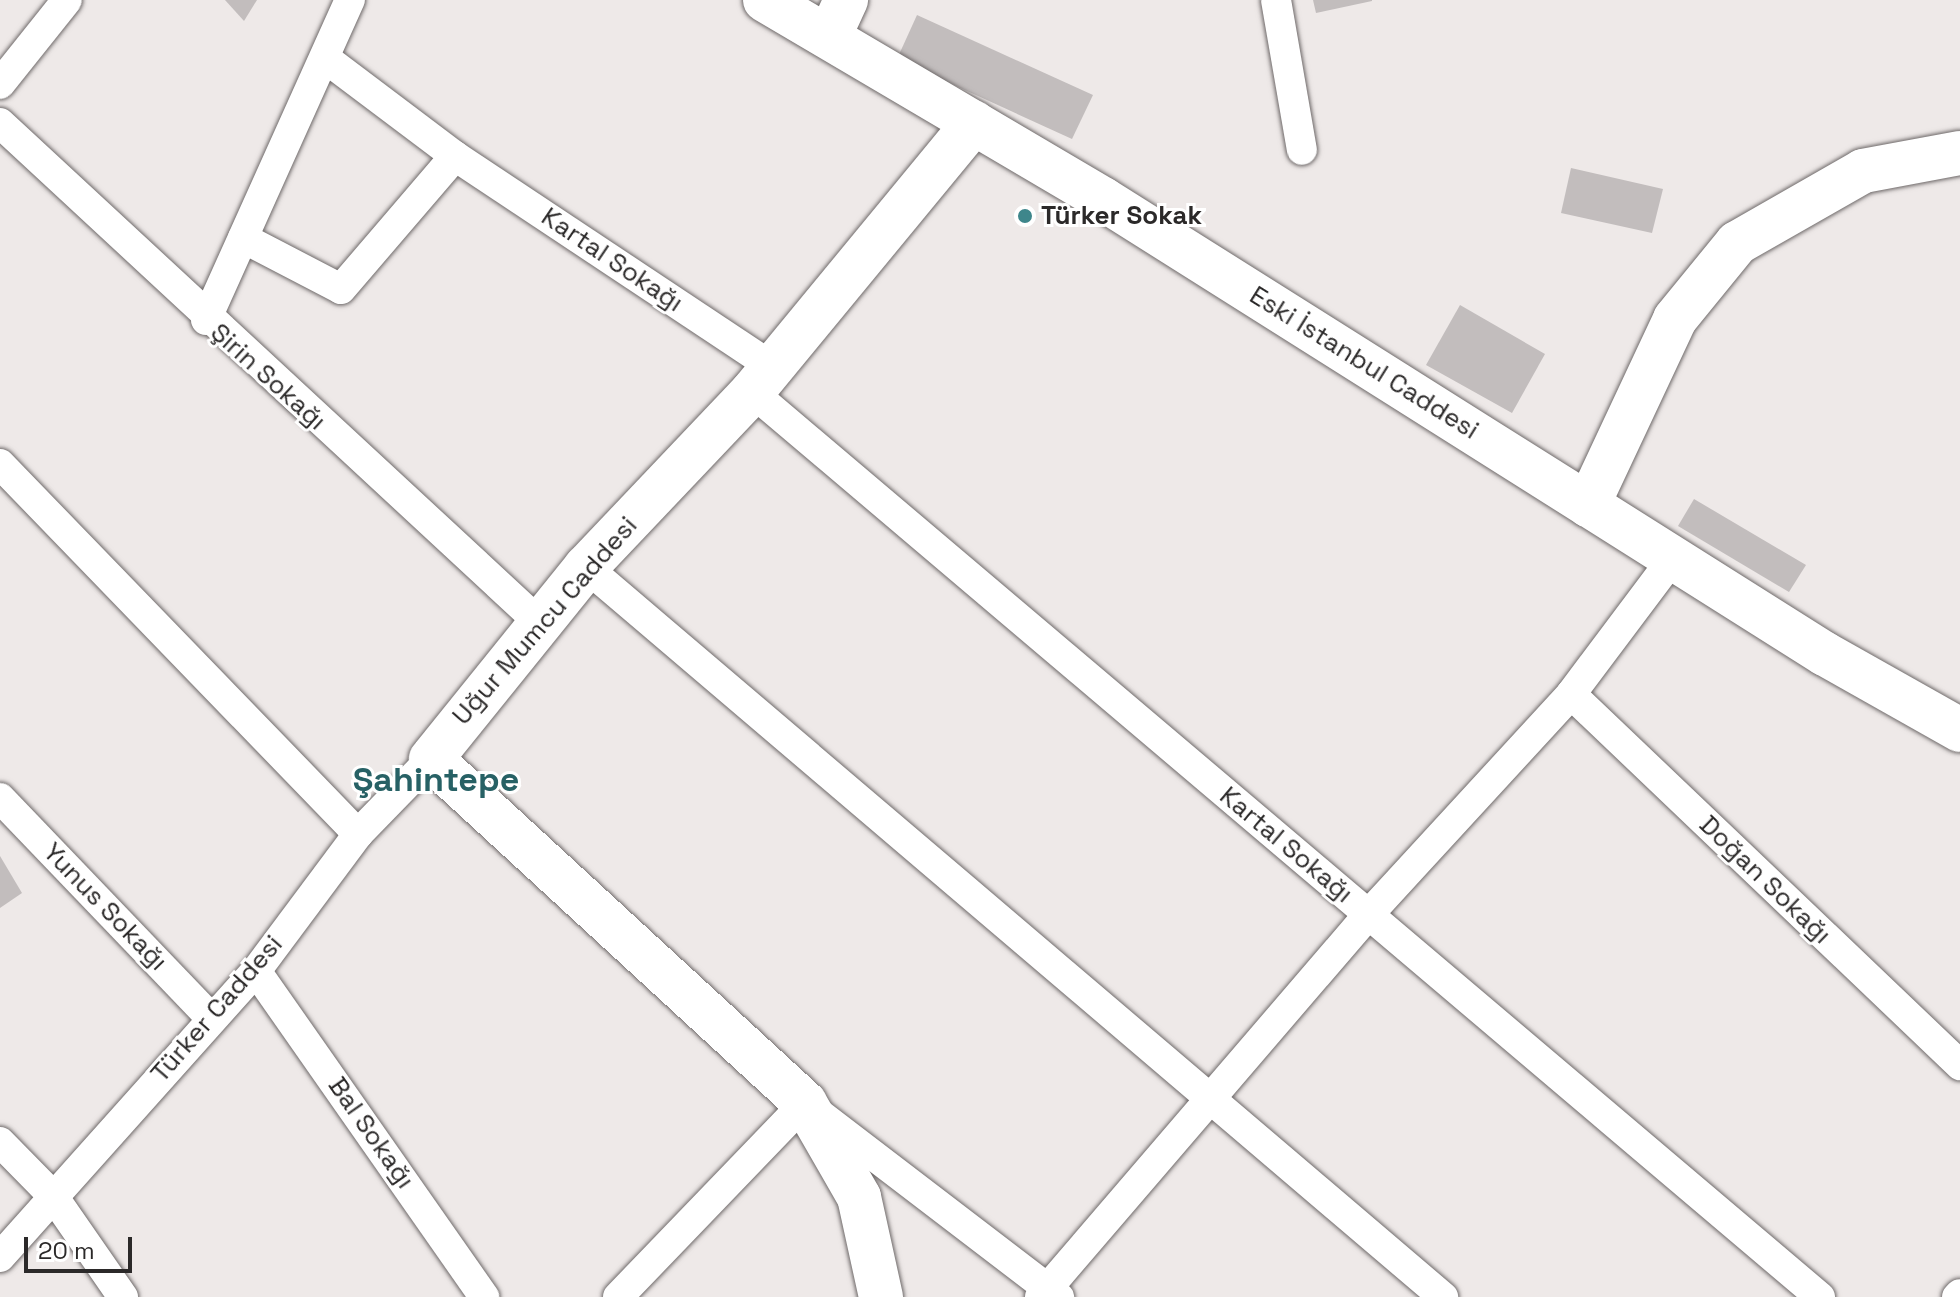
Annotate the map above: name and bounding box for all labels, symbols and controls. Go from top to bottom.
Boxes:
place label: Türker Sokak [1041,200,1202,232]
street label: Kartal Sokağı [535,201,689,319]
marker: Türker Sokak [1016,207,1034,225]
street label: Eski İstanbul Caddesi [1244,280,1484,446]
street label: Şirin Sokağı [204,317,332,437]
street label: Uğur Mumcu Caddesi [446,511,644,731]
district label: Şahintepe [353,760,519,800]
street label: Kartal Sokağı [1213,780,1359,910]
street label: Doğan Sokağı [1693,809,1837,951]
street label: Yunus Sokağı [36,837,174,977]
street label: Türker Caddesi [145,929,289,1089]
street label: Bal Sokağı [321,1071,421,1195]
scale bar [28,1221,136,1271]
text: 20 m [38,1235,95,1266]

